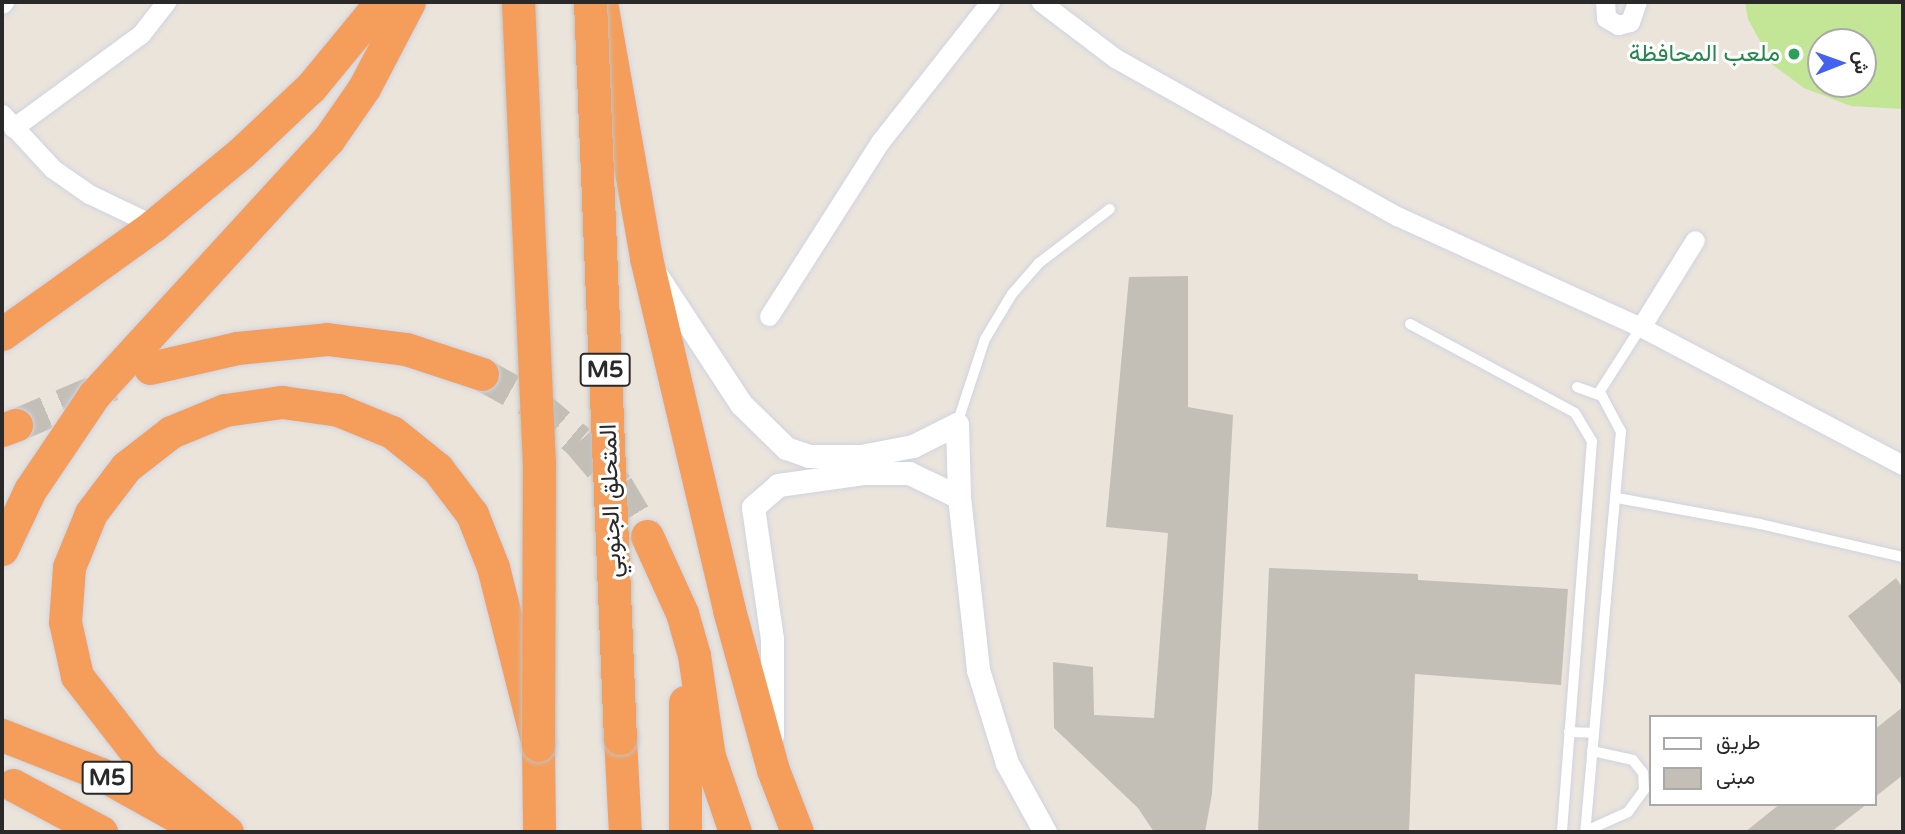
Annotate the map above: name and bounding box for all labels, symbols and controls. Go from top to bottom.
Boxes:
north arrow [1807,28,1877,98]
place label: ملعب المحافظة [1629,40,1780,68]
marker: ملعب المحافظة [1786,46,1802,62]
text: ش [1850,51,1872,74]
road number: M5 [579,350,631,390]
street label: المتحلق الجنوبي [594,424,628,578]
legend [1650,715,1877,806]
text: طريق [1716,730,1761,755]
road number: M5 [81,758,133,798]
text: مبنى [1716,765,1755,790]

